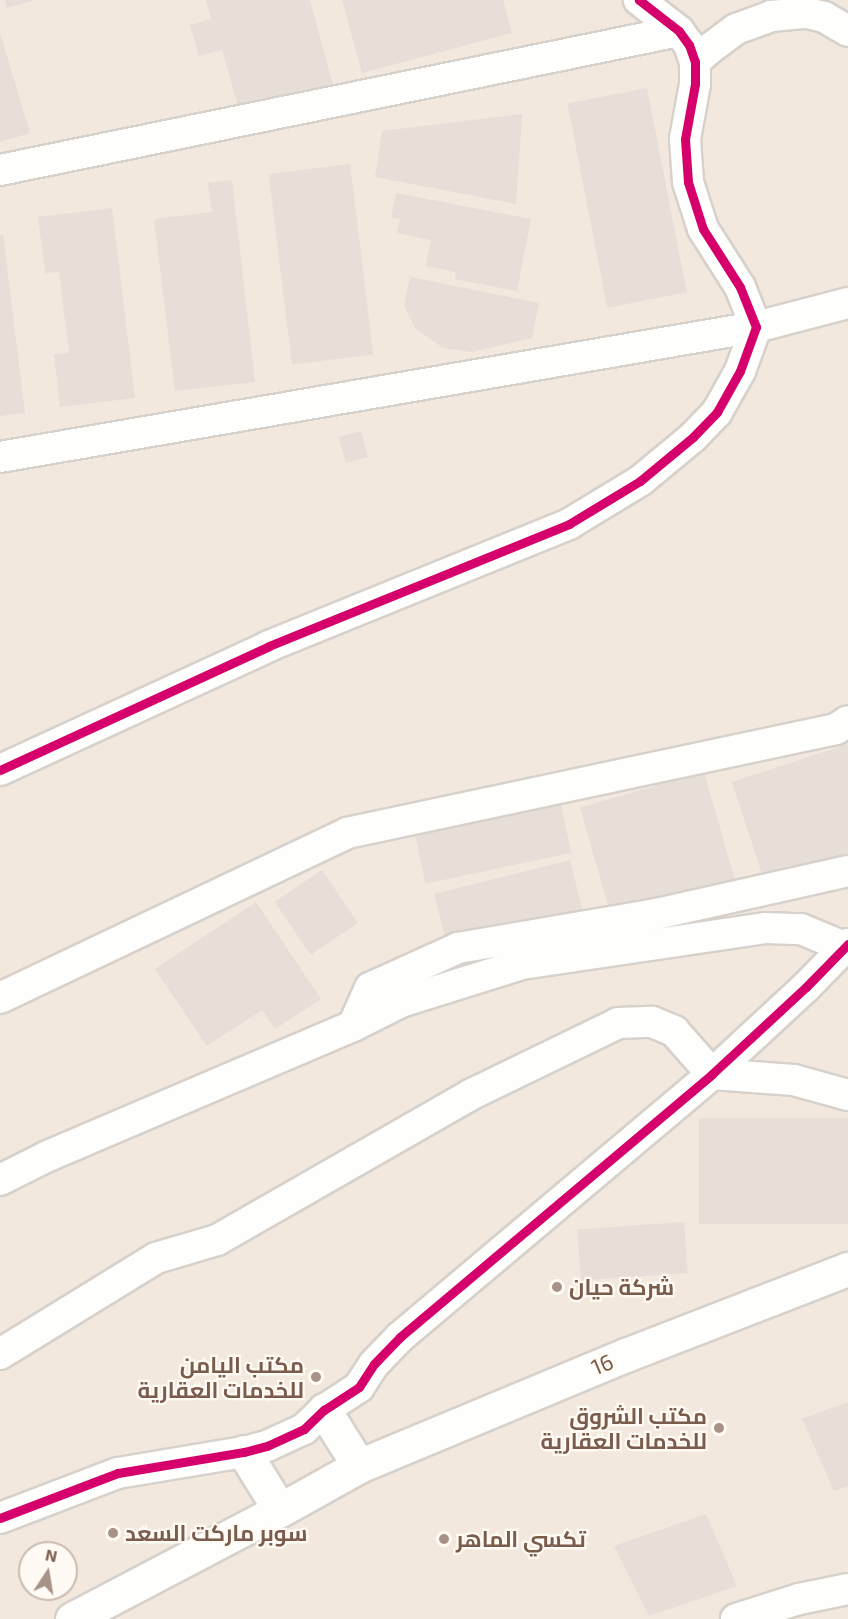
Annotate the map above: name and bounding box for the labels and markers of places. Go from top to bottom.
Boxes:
place label: شركة حيان [569,1274,674,1300]
marker: شركة حيان [550,1280,564,1294]
place label: مكتب اليامن للخدمات العقارية [138,1351,304,1402]
marker: مكتب اليامن للخدمات العقارية [309,1370,323,1384]
place label: مكتب الشروق للخدمات العقارية [541,1402,707,1454]
marker: مكتب الشروق للخدمات العقارية [712,1421,726,1435]
place label: سوبر ماركت السعد [125,1520,307,1546]
marker: سوبر ماركت السعد [106,1526,120,1540]
place label: تكسي الماهر [456,1526,586,1552]
marker: تكسي الماهر [437,1532,451,1546]

